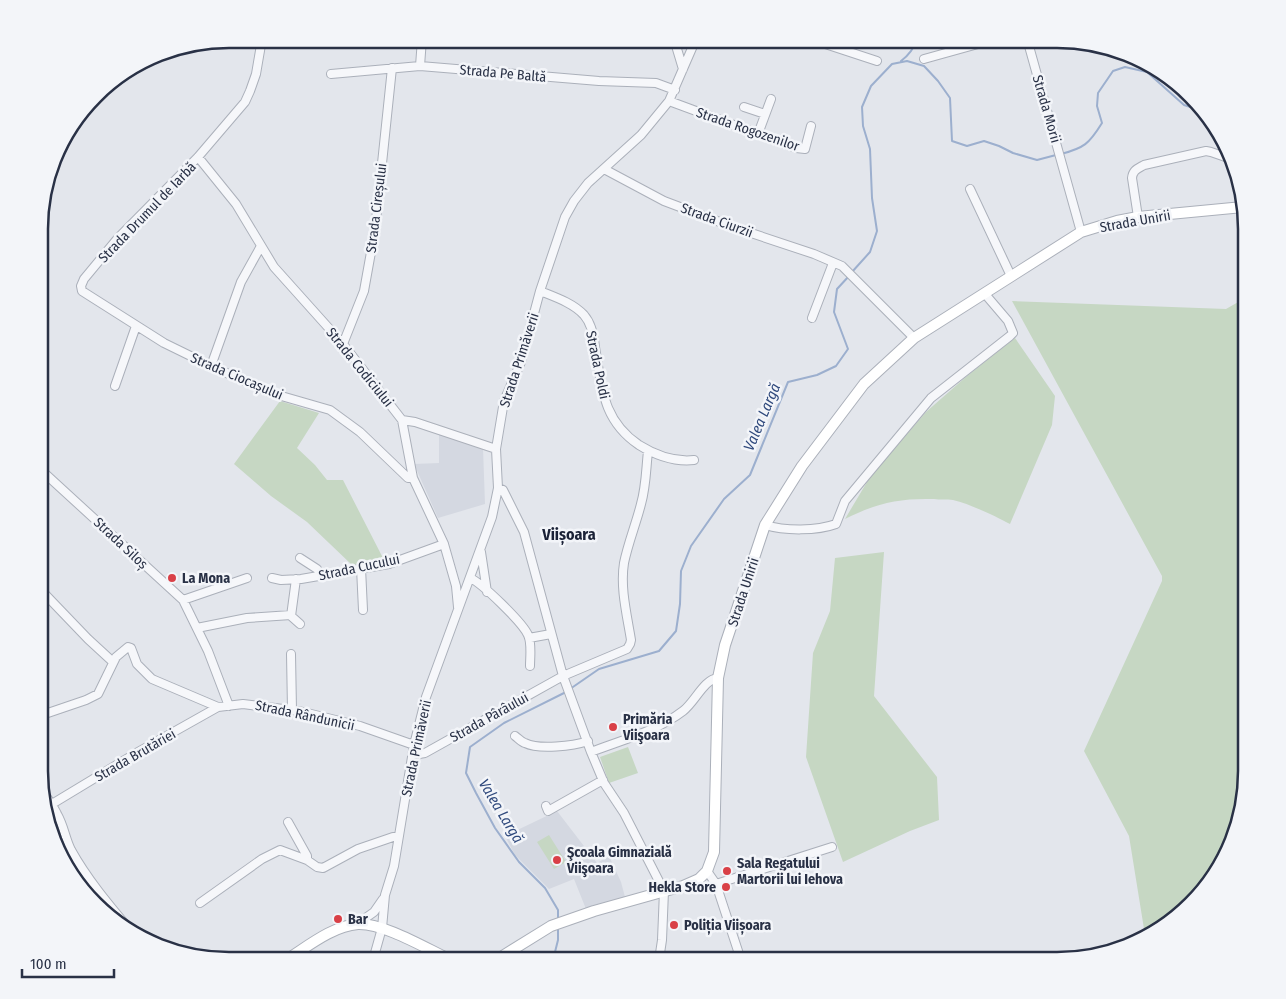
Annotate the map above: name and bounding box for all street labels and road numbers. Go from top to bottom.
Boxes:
street label: Strada Pe Baltă [459,61,547,86]
street label: Strada Morii [1029,73,1064,145]
street label: Strada Rogozenilor [694,104,802,155]
street label: Strada Drumul de Iarbă [95,158,200,266]
street label: Strada Cireșului [363,162,391,254]
street label: Strada Ciurzii [678,200,755,241]
street label: Strada Unirii [1098,207,1172,236]
street label: Strada Primăverii [496,311,543,410]
street label: Strada Codiciului [322,324,397,410]
street label: Strada Poldi [582,329,613,401]
street label: Strada Ciocașului [188,349,286,405]
street label: Strada Siloș [89,514,151,573]
street label: Strada Cucului [317,551,401,584]
street label: Strada Unirii [724,555,763,629]
street label: Strada Pârâului [447,689,531,746]
street label: Strada Rândunicii [254,697,356,734]
street label: Strada Primăverii [398,698,435,798]
street label: Strada Brutăriei [92,725,179,785]

